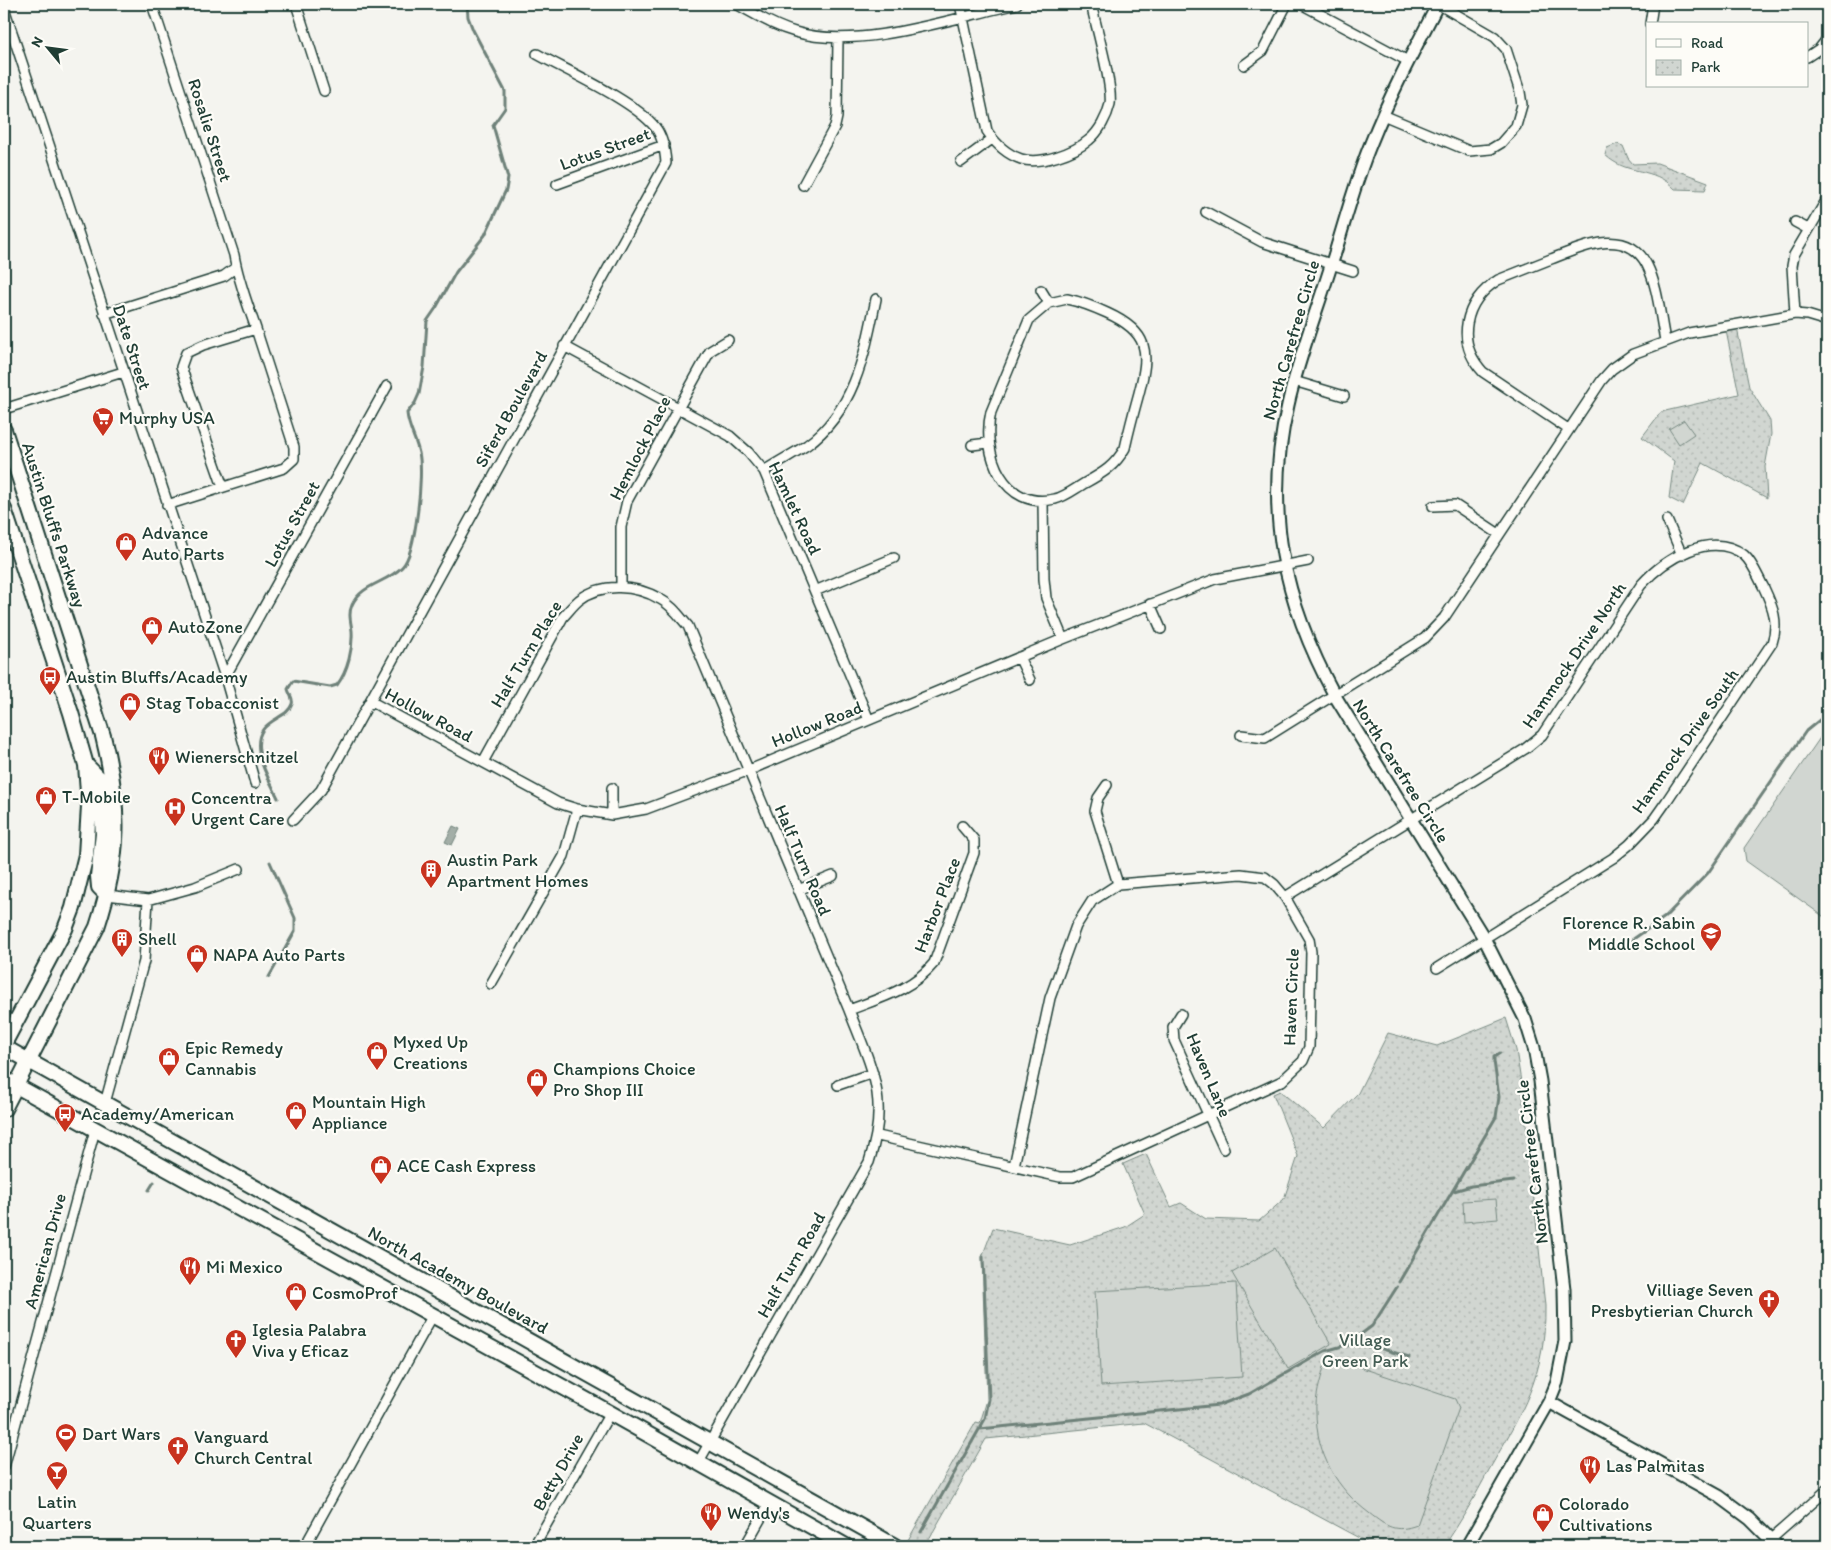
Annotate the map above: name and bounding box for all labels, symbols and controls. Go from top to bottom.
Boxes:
north arrow [22,22,72,72]
legend [1646,22,1808,88]
text: N [27,34,47,50]
text: Road [1691,34,1724,52]
text: Park [1691,58,1721,76]
street label: Rosalie Street [183,76,237,185]
street label: Lotus Street [557,122,654,176]
street label: North Carefree Circle [1258,257,1324,423]
street label: Date Street [108,301,156,393]
street label: Siferd Boulevard [470,347,552,471]
street label: Hemlock Place [604,392,676,504]
supermarket icon: Murphy USA [91,406,115,437]
place label: Murphy USA [119,407,215,429]
street label: Austin Bluffs Parkway [17,440,91,611]
street label: Hamlet Road [764,458,826,558]
street label: Lotus Street [259,477,325,571]
place label: Advance Auto Parts [142,522,224,565]
shop icon: Advance Auto Parts [114,531,138,562]
street label: Hammock Drive North [1517,577,1631,732]
street label: Half Turn Place [485,596,567,712]
shop icon: AutoZone [140,615,164,646]
place label: AutoZone [168,616,243,638]
street label: Hammock Drive South [1627,664,1743,818]
bus stop icon: Austin Bluffs/Academy [38,665,62,696]
place label: Austin Bluffs/Academy [66,666,248,688]
street label: Hollow Road [381,683,477,747]
shop icon: Stag Tobacconist [118,691,142,722]
place label: Stag Tobacconist [146,692,279,714]
street label: North Carefree Circle [1348,695,1454,847]
street label: Hollow Road [768,696,866,752]
restaurant icon: Wienerschnitzel [147,745,171,776]
place label: Wienerschnitzel [175,746,298,768]
shop icon: T-Mobile [34,785,58,816]
place label: T-Mobile [62,786,131,808]
place label: Concentra Urgent Care [191,787,285,830]
hospital icon: Concentra Urgent Care [163,796,187,827]
street label: Half Turn Road [770,801,836,919]
place label: Austin Park Apartment Homes [447,849,588,892]
street label: Harbor Place [909,854,965,956]
building icon: Austin Park Apartment Homes [419,858,443,889]
place label: Florence R. Sabin Middle School [1562,912,1695,955]
school or university icon: Florence R. Sabin Middle School [1699,921,1723,952]
building icon: Shell [110,927,134,958]
place label: Shell [138,928,177,950]
shop icon: NAPA Auto Parts [185,943,209,974]
place label: NAPA Auto Parts [213,944,345,966]
street label: Haven Circle [1278,948,1304,1046]
street label: Haven Lane [1181,1030,1237,1120]
place label: Myxed Up Creations [393,1031,468,1074]
place label: Epic Remedy Cannabis [185,1037,283,1080]
shop icon: Myxed Up Creations [365,1040,389,1071]
shop icon: Epic Remedy Cannabis [157,1046,181,1077]
place label: Champions Choice Pro Shop III [553,1058,696,1101]
shop icon: Champions Choice Pro Shop III [525,1067,549,1098]
street label: North Carefree Circle [1511,1079,1553,1245]
place label: Mountain High Appliance [312,1091,426,1134]
shop icon: Mountain High Appliance [284,1100,308,1131]
bus stop icon: Academy/American [53,1102,77,1133]
place label: Academy/American [81,1103,234,1125]
shop icon: ACE Cash Express [369,1154,393,1185]
place label: ACE Cash Express [397,1155,536,1177]
street label: American Drive [19,1191,71,1311]
street label: Half Turn Road [752,1208,830,1322]
street label: North Academy Boulevard [364,1221,552,1339]
restaurant icon: Mi Mexico [178,1255,202,1286]
place label: Mi Mexico [206,1256,283,1278]
place label: Villiage Seven Presbytierian Church [1591,1279,1753,1322]
shop icon: CosmoProf [284,1281,308,1312]
place label: CosmoProf [312,1282,398,1304]
church icon: Villiage Seven Presbytierian Church [1757,1288,1781,1319]
place label: Iglesia Palabra Viva y Eficaz [252,1319,367,1362]
church icon: Iglesia Palabra Viva y Eficaz [224,1328,248,1359]
park label: Village Green Park [1322,1329,1409,1372]
sports icon: Dart Wars [54,1422,78,1453]
place label: Dart Wars [82,1423,161,1445]
place label: Vanguard Church Central [194,1426,312,1469]
street label: Betty Drive [528,1429,588,1515]
church icon: Vanguard Church Central [166,1435,190,1466]
restaurant icon: Las Palmitas [1578,1454,1602,1485]
place label: Las Palmitas [1606,1455,1705,1477]
bar icon: Latin Quarters [45,1460,69,1491]
place label: Latin Quarters [22,1491,92,1534]
place label: Colorado Cultivations [1559,1493,1653,1536]
restaurant icon: Wendy's [699,1501,723,1532]
place label: Wendy's [727,1502,790,1524]
shop icon: Colorado Cultivations [1531,1502,1555,1533]

